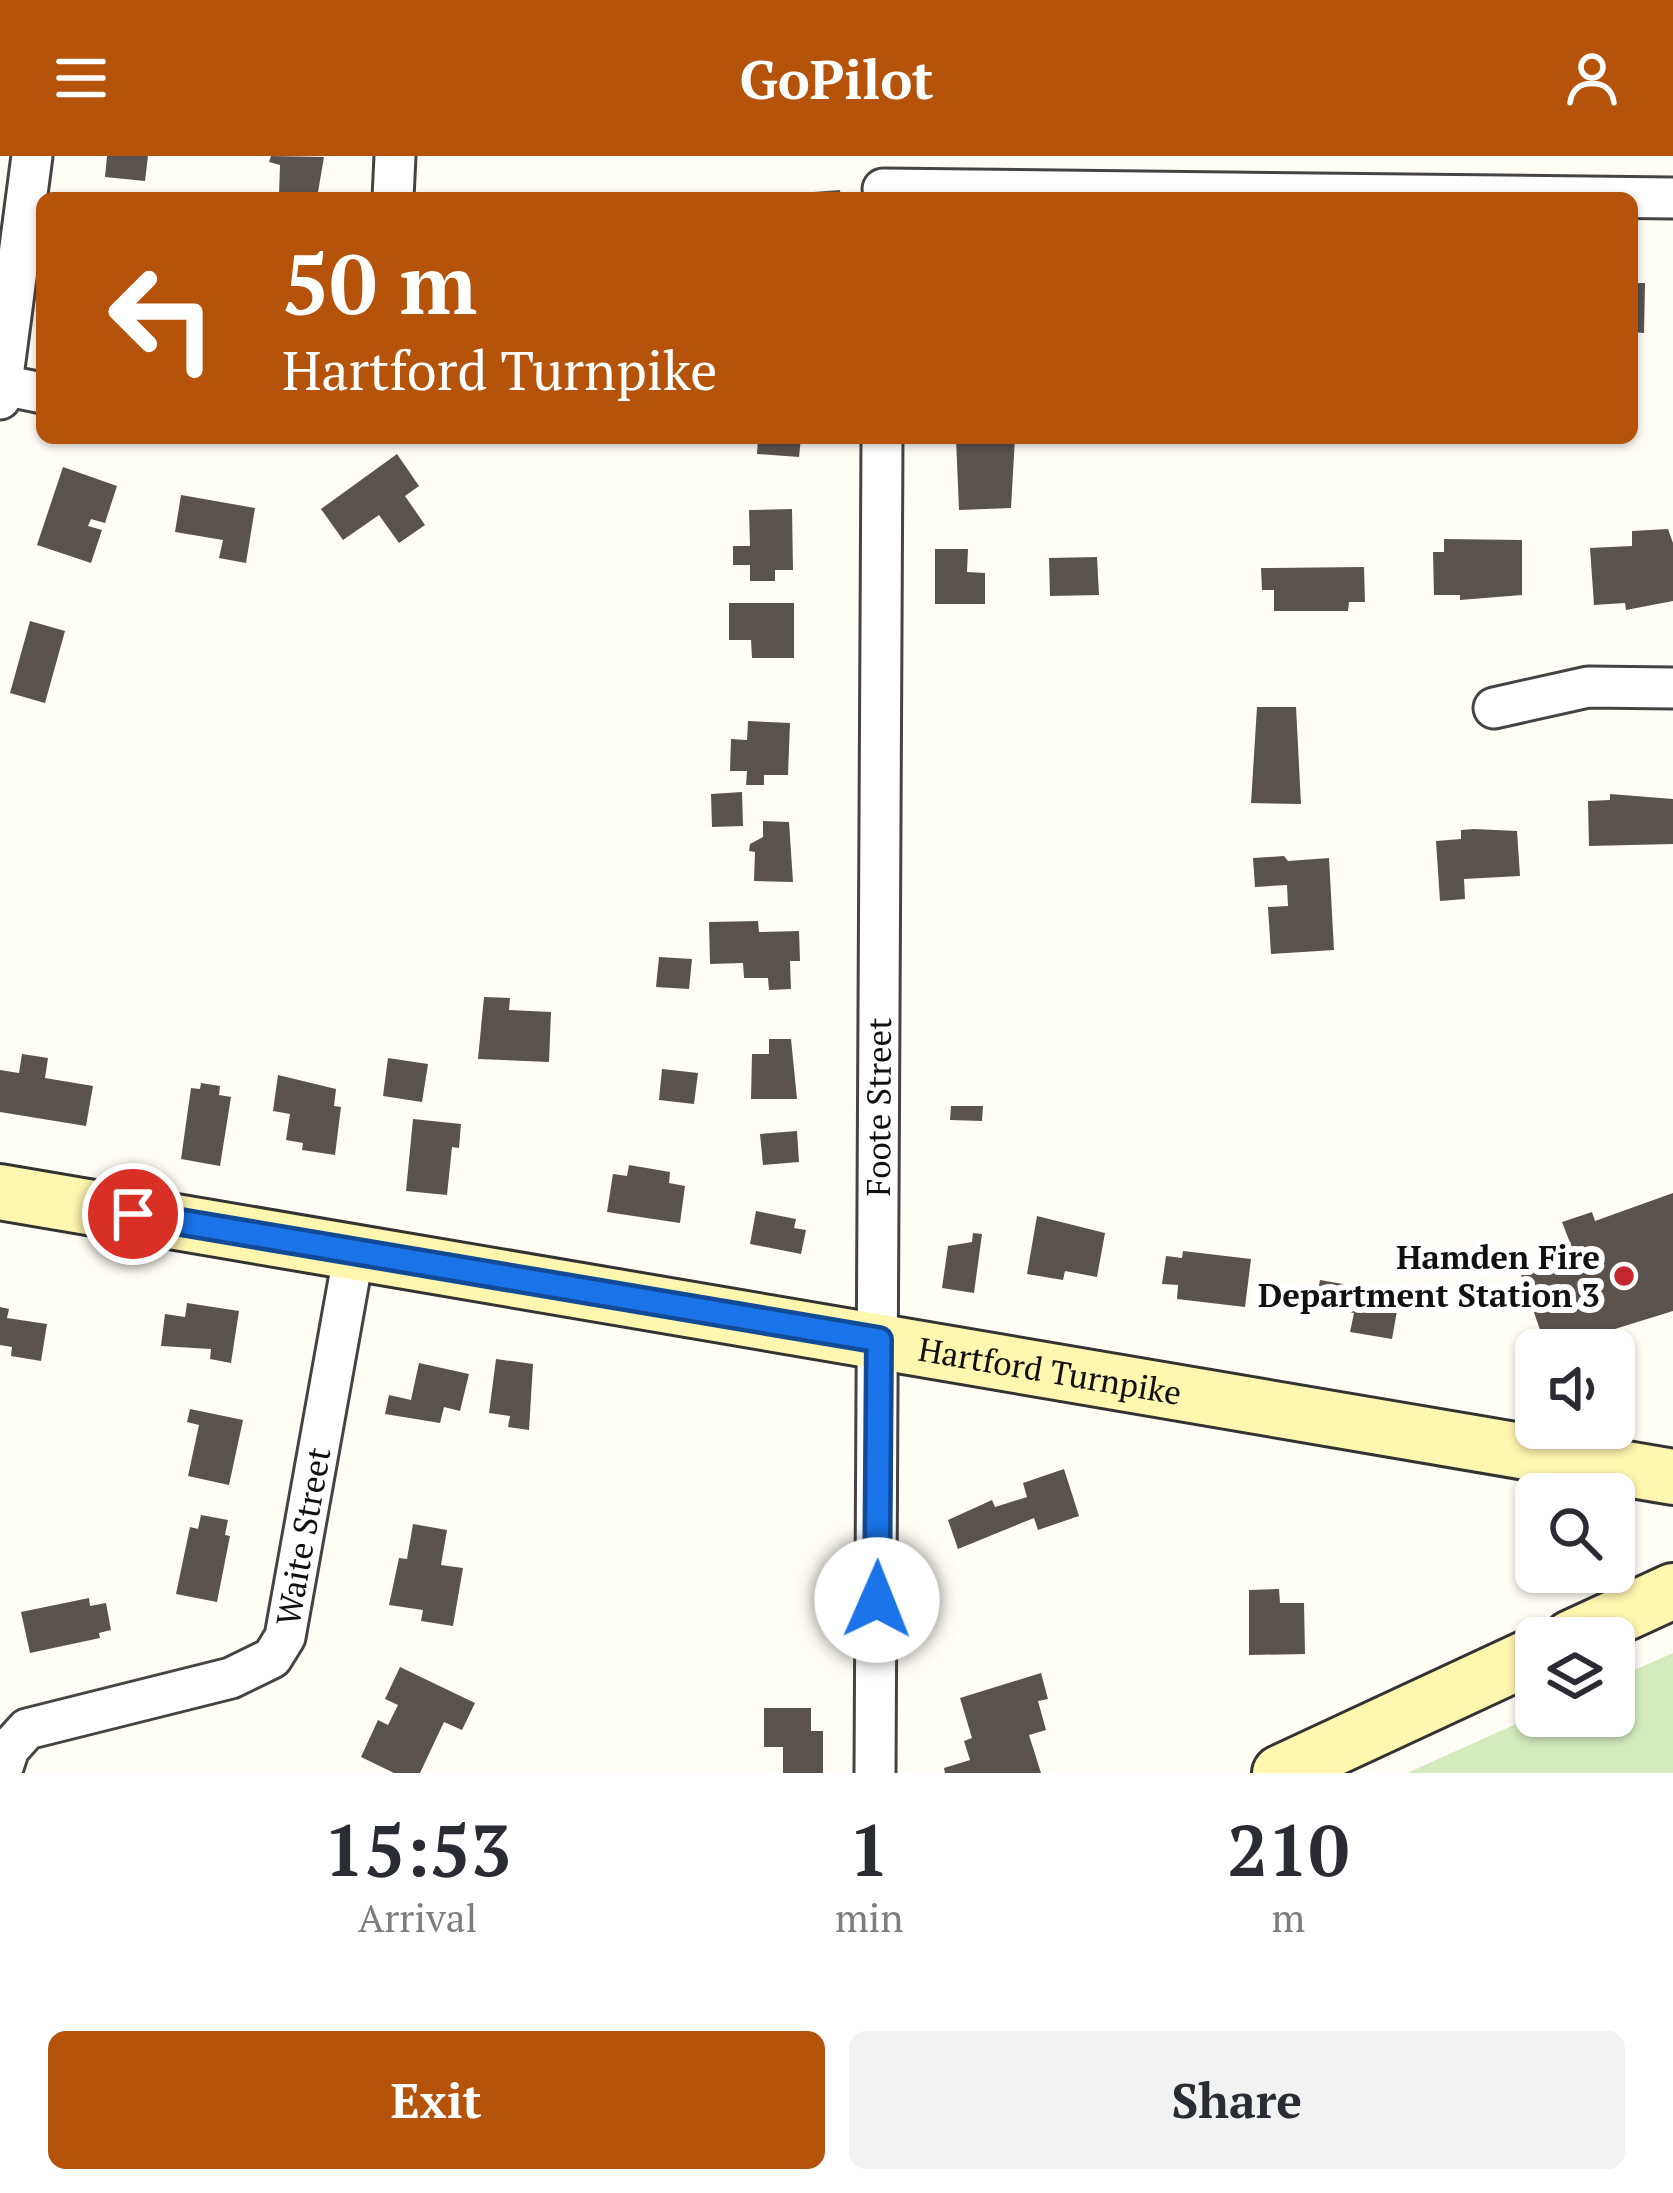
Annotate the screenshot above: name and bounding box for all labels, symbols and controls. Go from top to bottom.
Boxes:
text: GoPilot [739,43,934,114]
icon: menu [48,45,114,111]
icon: person [1559,45,1625,111]
text: 50 m [282,227,477,338]
icon: left [84,240,240,396]
text: Hartford Turnpike [282,334,717,405]
street label: Foote Street [856,1017,900,1197]
pin [82,1163,184,1265]
icon: arrive [100,1181,166,1247]
place label: Hamden Fire Department Station 3 [1258,1235,1600,1316]
marker: Hamden Fire Department Station 3 [1611,1263,1637,1289]
street label: Hartford Turnpike [915,1327,1185,1414]
map controls [1515,1329,1635,1737]
button: sound [1515,1329,1635,1449]
street label: Waite Street [265,1444,340,1629]
button: search [1515,1473,1635,1593]
position arrow [814,1537,940,1663]
button: layers [1515,1617,1635,1737]
text: 15:53 [324,1801,511,1897]
text: 1 [849,1801,890,1897]
text: 210 [1227,1801,1349,1897]
text: Arrival [358,1891,477,1943]
text: min [835,1891,903,1943]
text: m [1271,1891,1305,1943]
button: Exit [48,2031,825,2169]
button: Share [849,2031,1625,2169]

